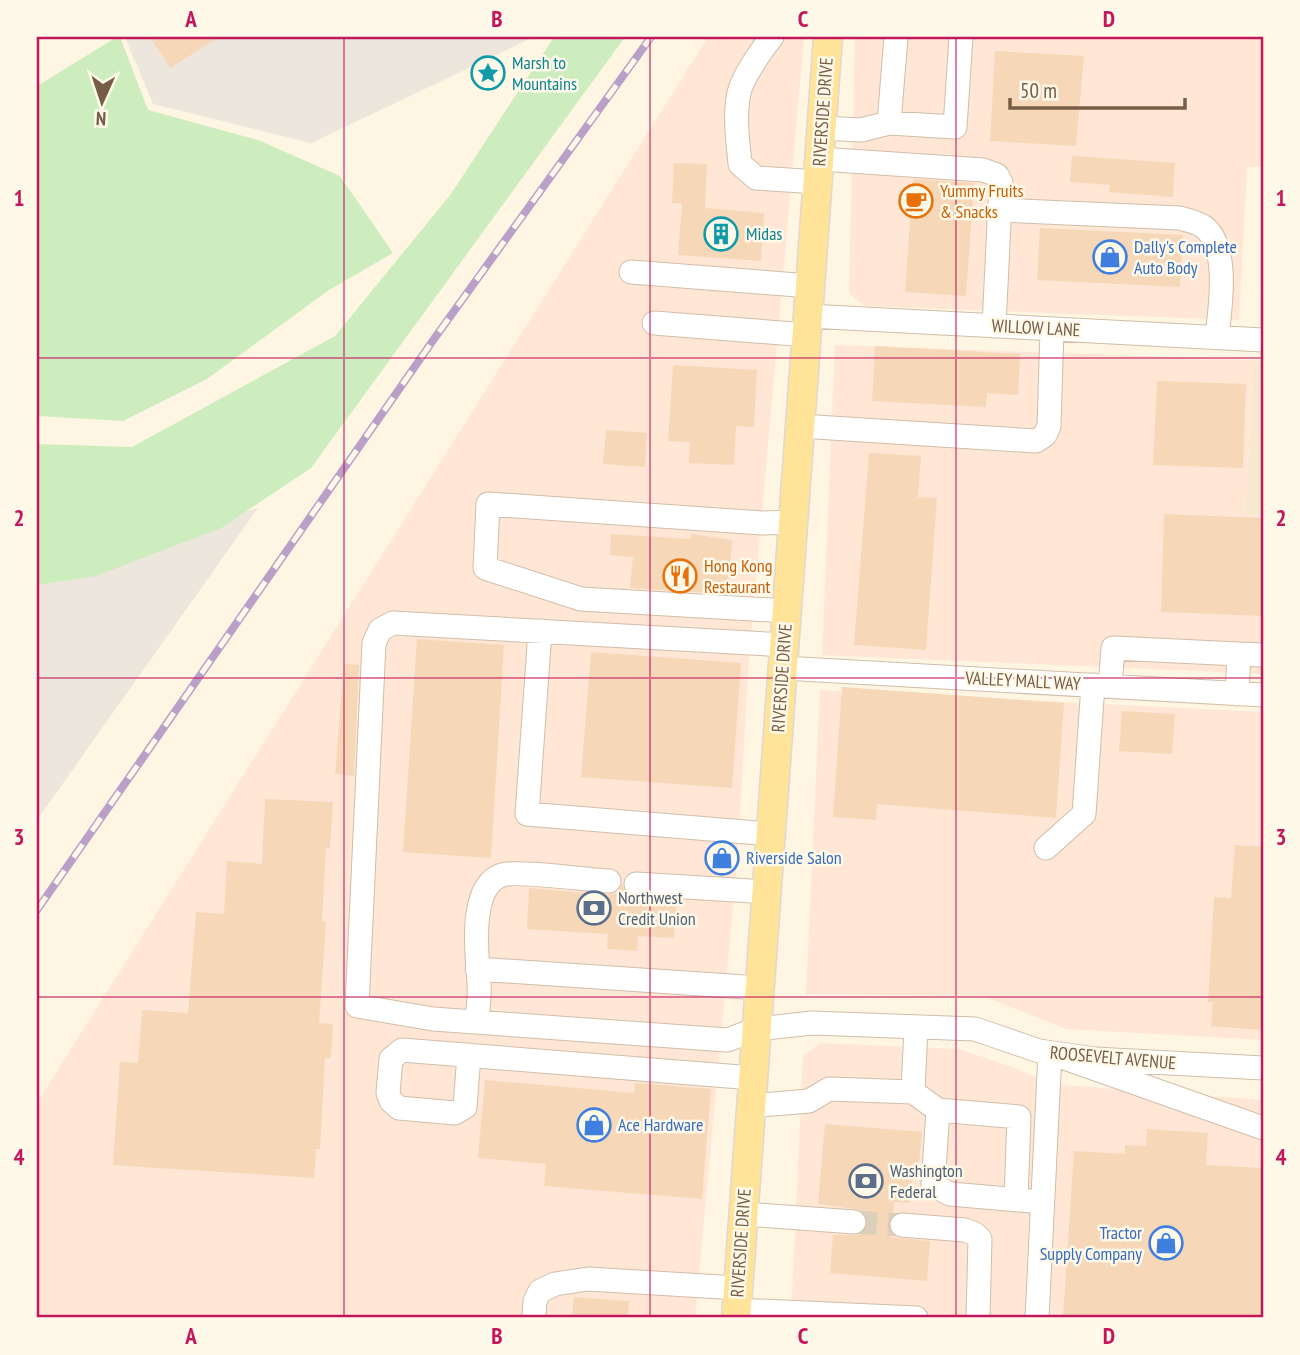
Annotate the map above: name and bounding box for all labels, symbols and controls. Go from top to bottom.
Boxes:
text: A [184,4,197,33]
text: B [491,4,503,33]
text: C [798,4,809,33]
text: D [1103,4,1115,33]
place label: Marsh to Mountains [512,51,577,95]
place icon: Marsh to Mountains [469,54,507,92]
street label: RIVERSIDE DRIVE [807,57,838,167]
north arrow [66,66,136,136]
scale bar [1010,66,1184,110]
text: 50 m [1020,77,1057,104]
text: N [95,107,107,131]
place label: Yummy Fruits & Snacks [940,179,1024,223]
cafe icon: Yummy Fruits & Snacks [897,182,935,220]
text: 1 [14,183,25,212]
text: 1 [1276,183,1287,212]
building icon: Midas [702,215,740,253]
place label: Midas [746,222,782,245]
place label: Dally's Complete Auto Body [1134,235,1237,279]
shop icon: Dally's Complete Auto Body [1091,238,1129,276]
street label: WILLOW LANE [991,314,1081,341]
text: 2 [14,503,25,532]
text: 2 [1276,503,1287,532]
place label: Hong Kong Restaurant [704,554,773,598]
restaurant icon: Hong Kong Restaurant [661,557,699,595]
street label: RIVERSIDE DRIVE [766,623,797,733]
street label: VALLEY MALL WAY [964,666,1082,695]
text: 3 [14,822,25,851]
text: 3 [1276,822,1287,851]
shop icon: Riverside Salon [703,839,741,877]
place label: Riverside Salon [746,846,842,869]
place label: Northwest Credit Union [618,886,696,930]
bank icon: Northwest Credit Union [575,889,613,927]
street label: ROOSEVELT AVENUE [1049,1041,1177,1074]
shop icon: Ace Hardware [575,1106,613,1144]
place label: Ace Hardware [618,1113,703,1136]
text: 4 [14,1142,25,1171]
text: 4 [1276,1142,1287,1171]
place label: Washington Federal [890,1159,963,1203]
bank icon: Washington Federal [847,1162,885,1200]
street label: RIVERSIDE DRIVE [725,1188,756,1298]
place label: Tractor Supply Company [1040,1221,1142,1265]
shop icon: Tractor Supply Company [1147,1224,1185,1262]
text: A [184,1321,197,1350]
text: B [491,1321,503,1350]
text: C [798,1321,809,1350]
text: D [1103,1321,1115,1350]

